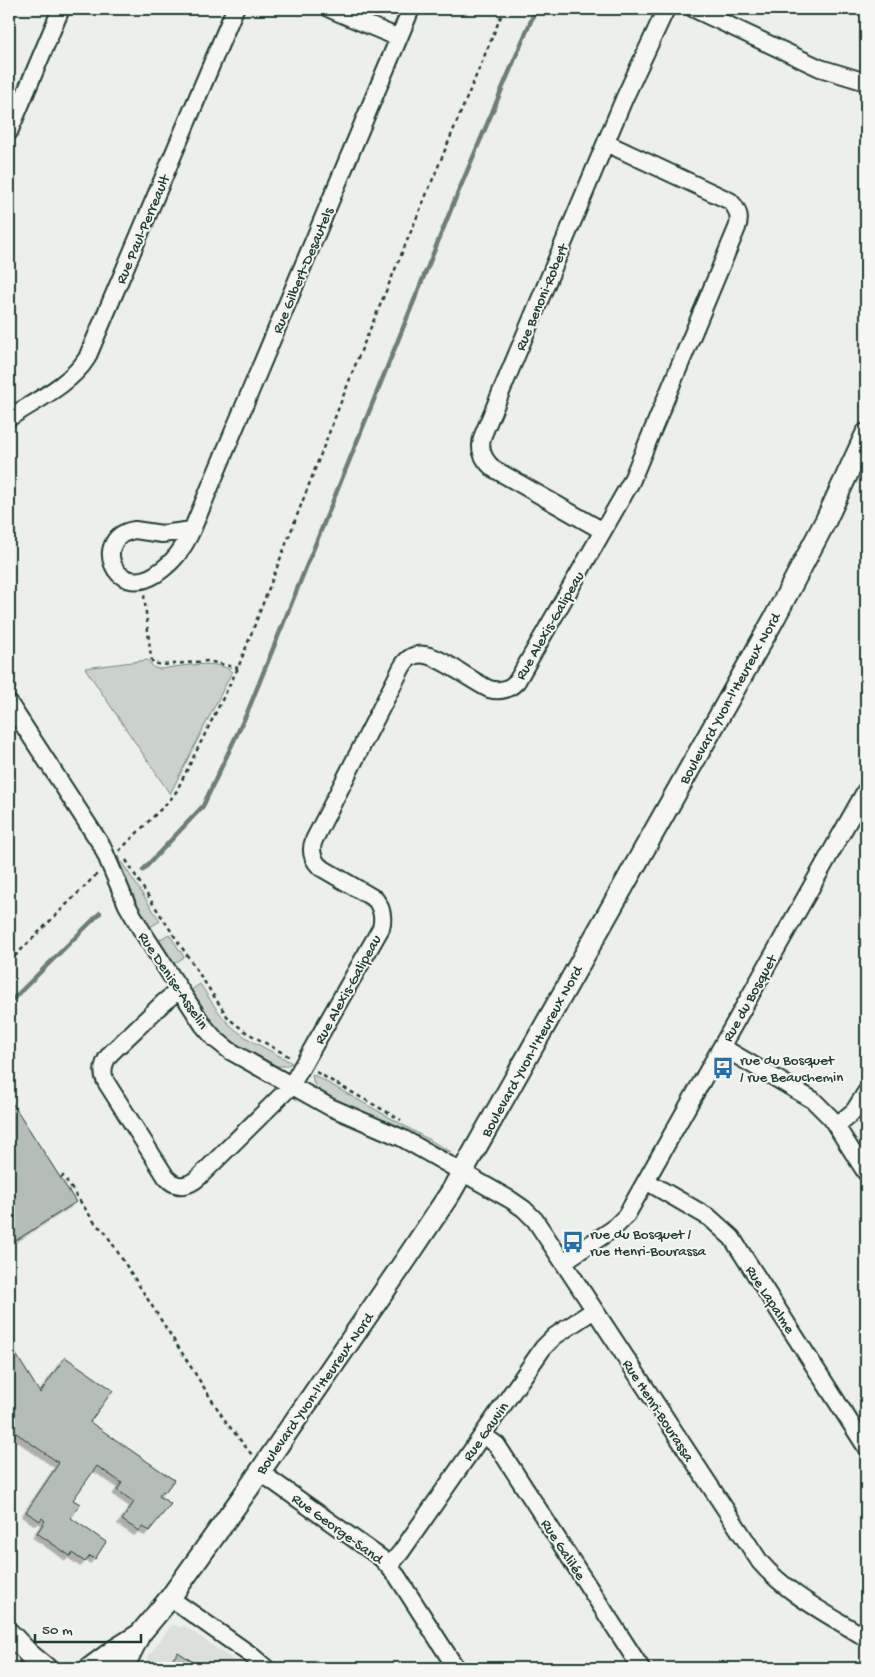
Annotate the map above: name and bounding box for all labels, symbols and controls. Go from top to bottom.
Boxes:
street label: Rue Paul-Perreault [113,171,176,287]
street label: Rue Gilbert-Desautels [269,205,339,336]
street label: Rue Benoni-Robert [512,240,574,354]
street label: Rue Alexis-Galipeau [512,569,589,683]
street label: Boulevard Yvon-l'Heureux Nord [676,609,786,789]
street label: Rue Denise-Asselin [133,929,212,1033]
street label: Rue Alexis-Galipeau [311,932,386,1048]
street label: Rue du Bosquet [720,951,783,1046]
street label: Boulevard Yvon-l'Heureux Nord [478,962,588,1142]
place label: rue du Bosquet / rue Beauchemin [740,1052,844,1087]
bus stop icon: rue du Bosquet / rue Beauchemin [710,1055,736,1081]
place label: rue du Bosquet / rue Henri-Bourassa [590,1226,707,1261]
bus stop icon: rue du Bosquet / rue Henri-Bourassa [560,1229,586,1255]
street label: Rue Lapalme [741,1263,798,1338]
street label: Boulevard Yvon-l'Heureux Nord [252,1309,379,1479]
street label: Rue Henri-Bourassa [618,1357,697,1466]
street label: Rue Gauvin [460,1399,514,1465]
street label: Rue George-Sand [288,1490,387,1570]
street label: Rue Galilée [536,1516,589,1584]
scale bar [35,1612,141,1644]
text: 50 m [42,1622,73,1640]

